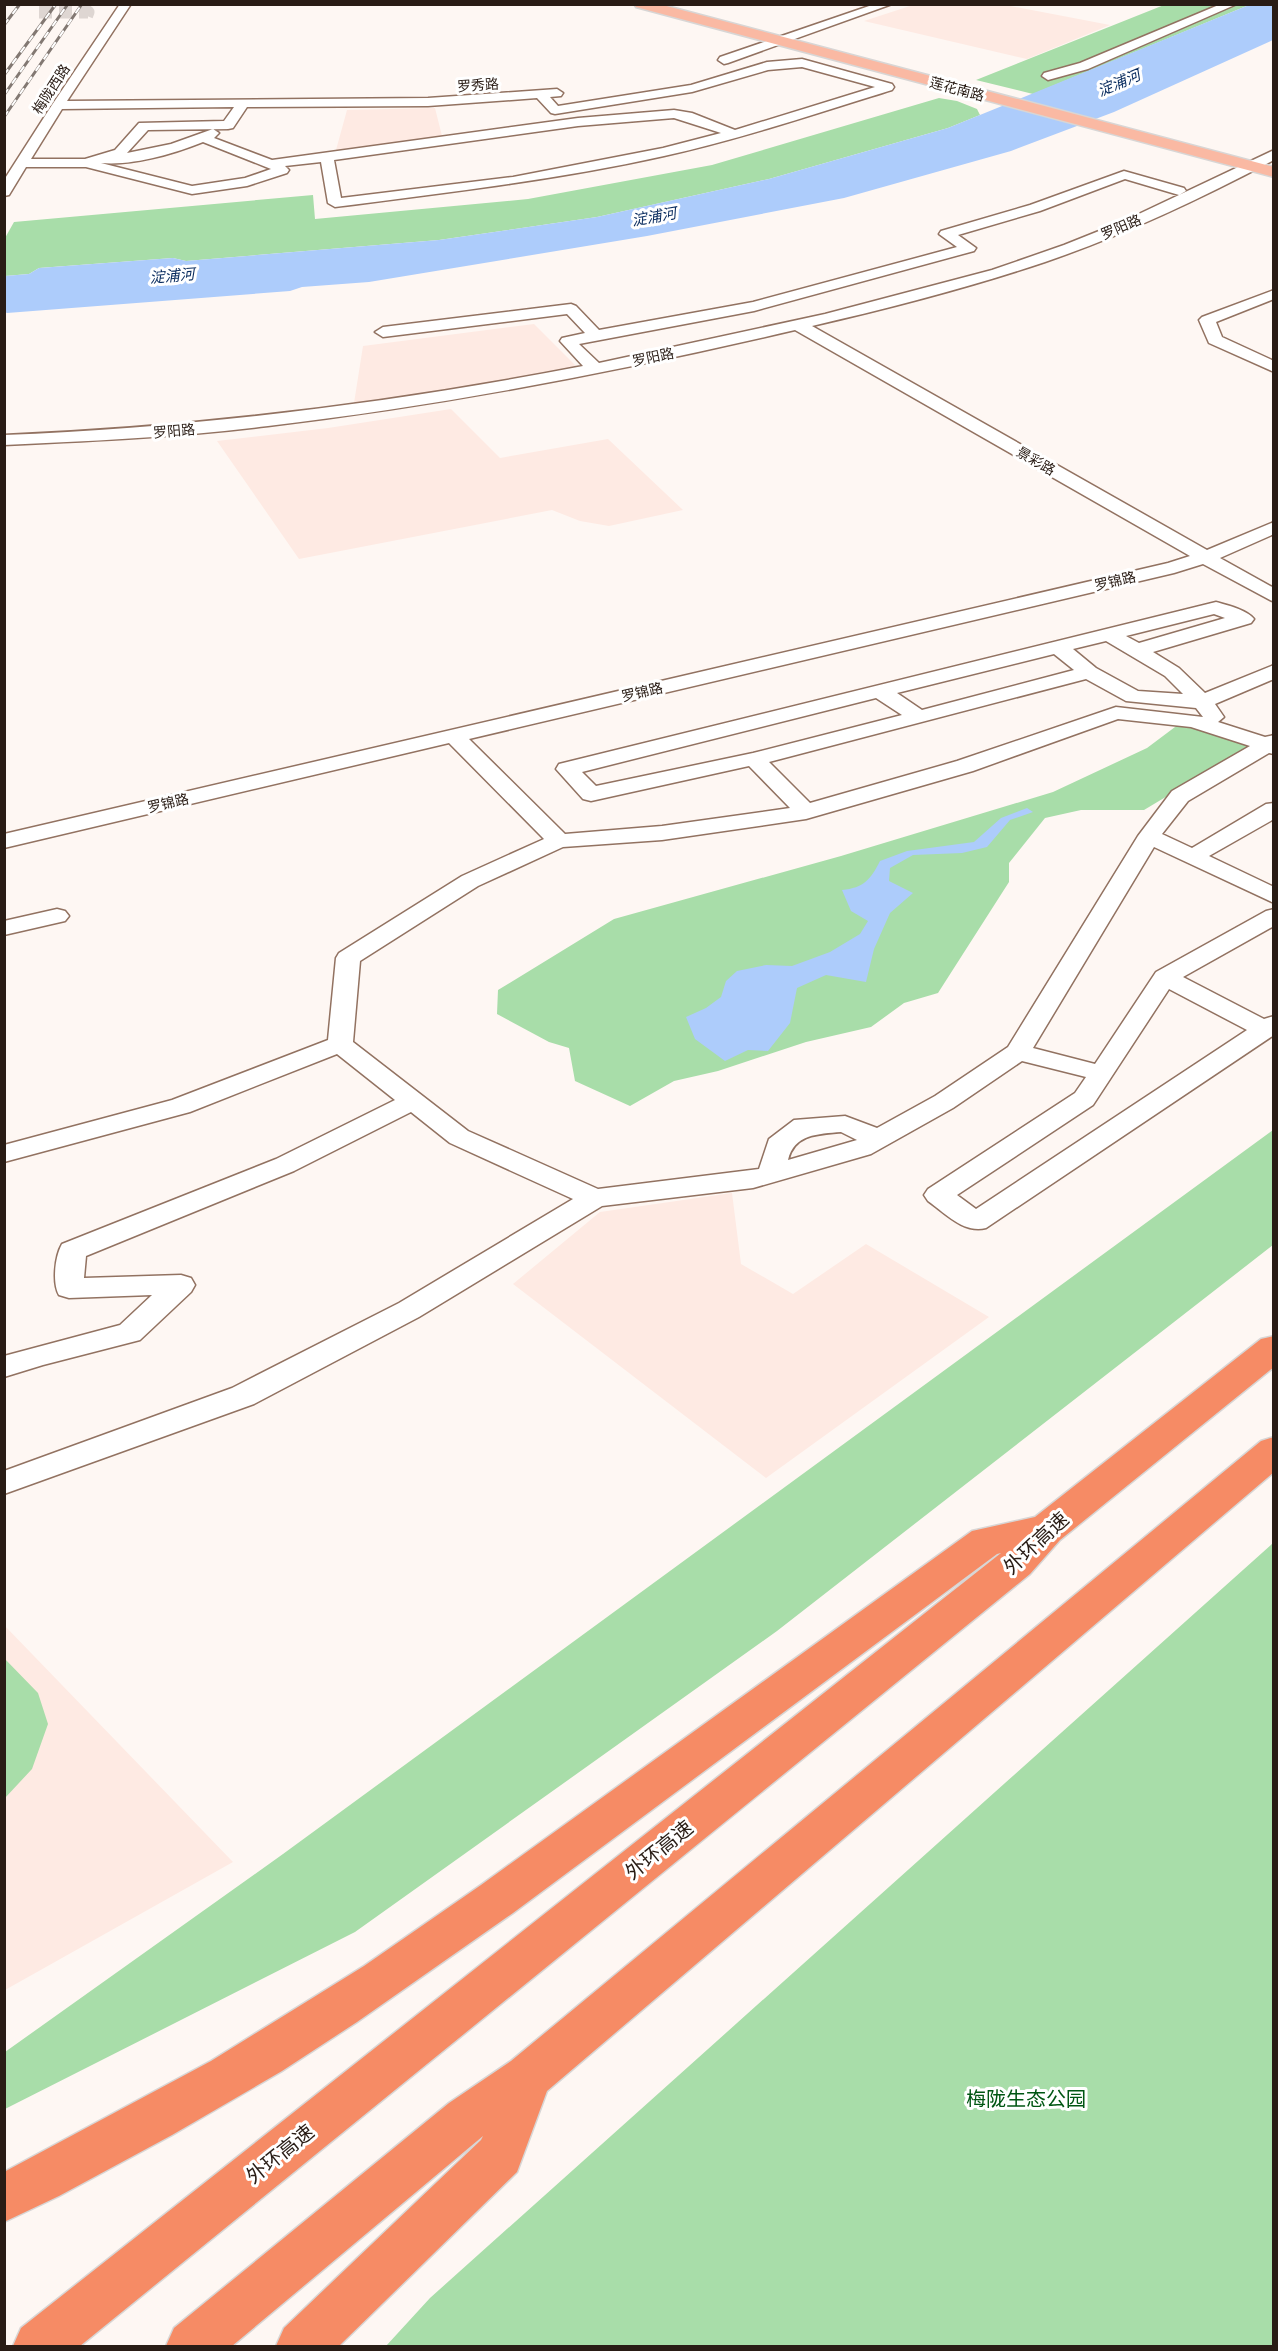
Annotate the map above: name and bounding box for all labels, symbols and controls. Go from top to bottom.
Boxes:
street label: 梅陇西路 [29,61,73,117]
water label: 淀浦河 [1095,65,1146,100]
street label: 莲花南路 [928,74,986,104]
street label: 罗秀路 [456,76,500,94]
water label: 淀浦河 [630,204,681,230]
street label: 罗阳路 [1099,211,1143,243]
water label: 淀浦河 [149,265,198,287]
street label: 罗阳路 [631,345,675,369]
street label: 罗阳路 [152,421,196,441]
street label: 景彩路 [1014,444,1058,478]
street label: 罗锦路 [1093,568,1137,594]
street label: 罗锦路 [620,679,664,705]
street label: 罗锦路 [146,790,190,816]
street label: 外环高速 [999,1507,1073,1579]
street label: 外环高速 [620,1816,698,1884]
park label: 梅陇生态公园 [966,2087,1086,2111]
street label: 外环高速 [241,2120,319,2188]

